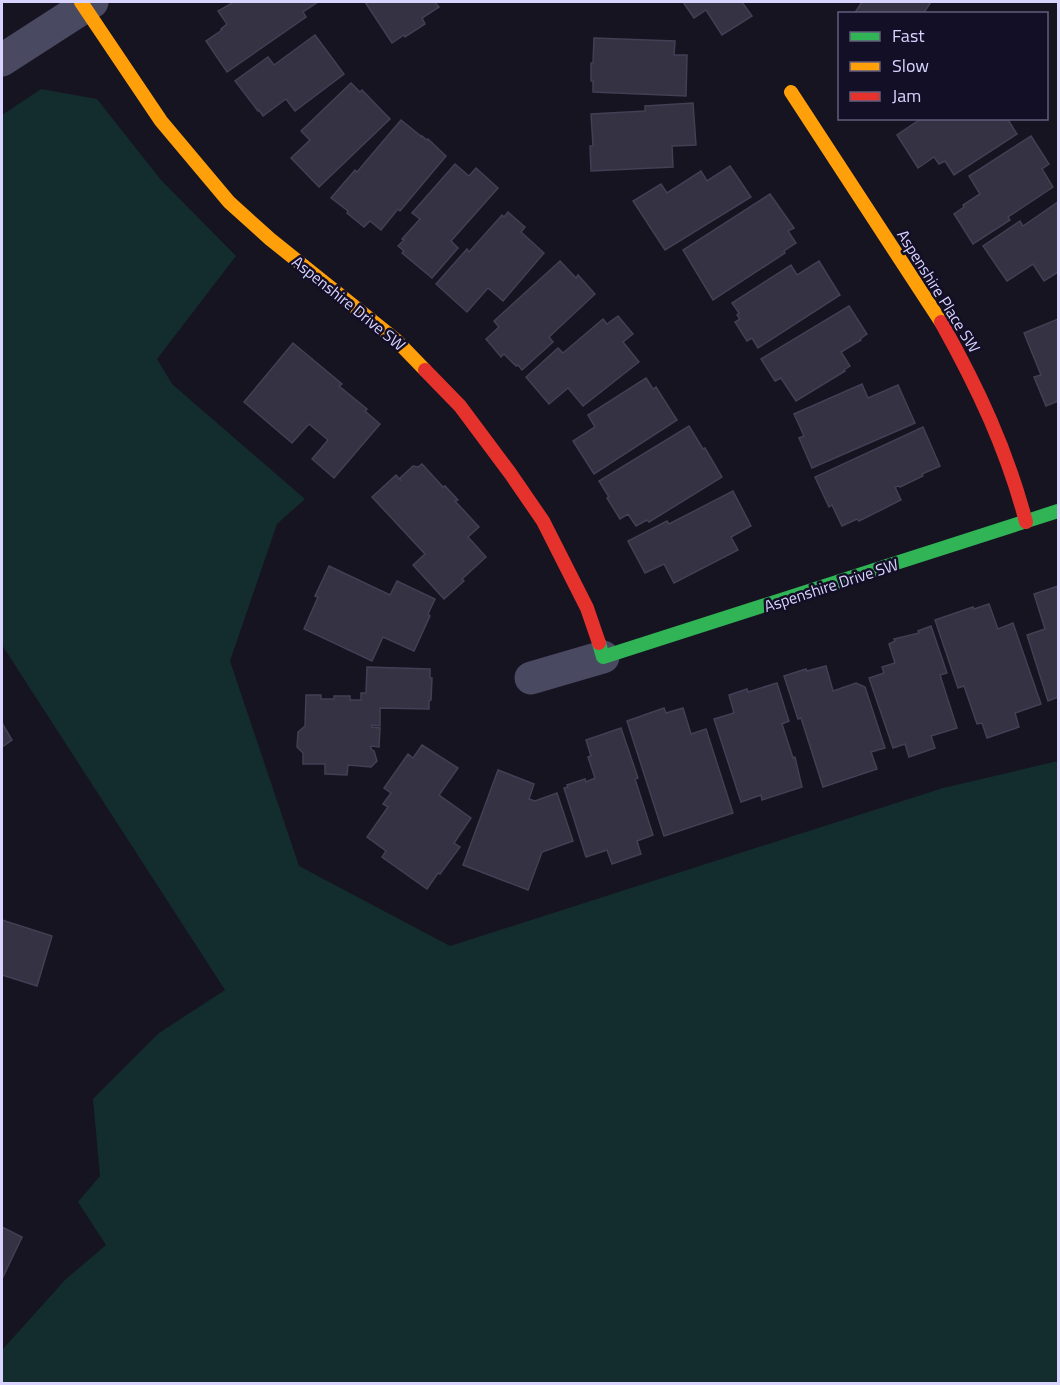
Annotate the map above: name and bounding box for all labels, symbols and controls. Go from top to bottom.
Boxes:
legend [838,12,1048,120]
text: Fast [892,22,925,49]
text: Slow [892,52,929,79]
text: Jam [892,82,921,109]
street label: Aspenshire Place SW [891,225,987,357]
street label: Aspenshire Drive SW [287,250,411,356]
street label: Aspenshire Drive SW [761,552,901,618]

